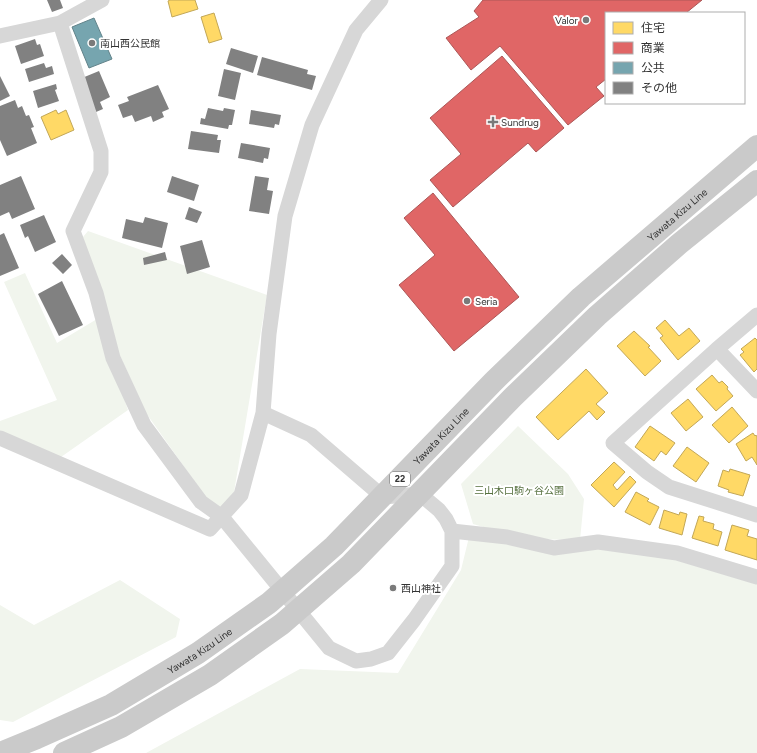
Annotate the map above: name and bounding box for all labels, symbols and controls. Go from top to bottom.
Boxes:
legend [605,12,745,104]
place label: Valor [555,14,579,27]
marker: Valor [581,15,591,25]
text: 住宅 [641,21,665,35]
place label: 南山西公民館 [100,37,160,50]
marker: 南山西公民館 [87,38,97,48]
text: 商業 [641,41,665,55]
text: 公共 [641,61,665,75]
text: その他 [641,81,677,95]
place label: Sundrug [501,116,539,129]
marker: Sundrug [488,117,498,127]
street label: Yawata Kizu Line [645,185,710,244]
place label: Seria [475,295,497,308]
marker: Seria [462,296,472,306]
street label: Yawata Kizu Line [410,404,472,468]
road number: 22 [390,472,410,486]
park label: 三山木口駒ヶ谷公園 [474,484,564,497]
place label: 西山神社 [401,582,441,595]
marker: 西山神社 [388,583,398,593]
street label: Yawata Kizu Line [165,625,235,677]

